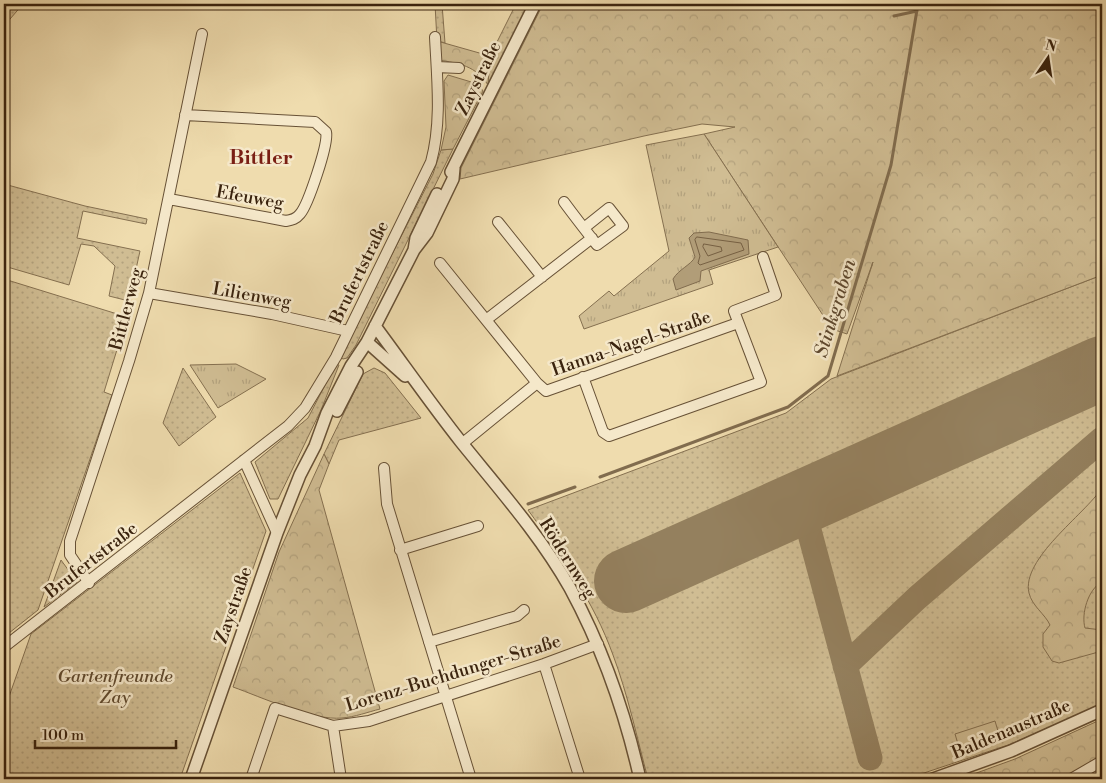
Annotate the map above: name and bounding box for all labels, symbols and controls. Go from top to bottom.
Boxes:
north arrow [1024,32,1074,82]
text: N [1043,36,1058,56]
street label: Zaystraße [451,37,506,119]
district label: Bittler [229,146,293,171]
street label: Efeuweg [214,180,286,215]
street label: Brufertstraße [324,217,394,328]
water label: Stinkgraben [809,256,861,360]
street label: Bittlerweg [104,264,149,354]
street label: Lilienweg [211,277,294,314]
street label: Hanna-Nagel-Straße [548,305,714,382]
street label: Rödernweg [534,513,602,604]
street label: Brufertstraße [40,517,142,604]
street label: Zaystraße [210,564,257,647]
street label: Lorenz-Buchdunger-Straße [343,630,564,717]
park label: Gartenfreunde Zay [57,665,173,709]
street label: Baldenaustraße [947,694,1074,765]
scale bar [35,718,176,750]
text: 100 m [42,726,84,745]

